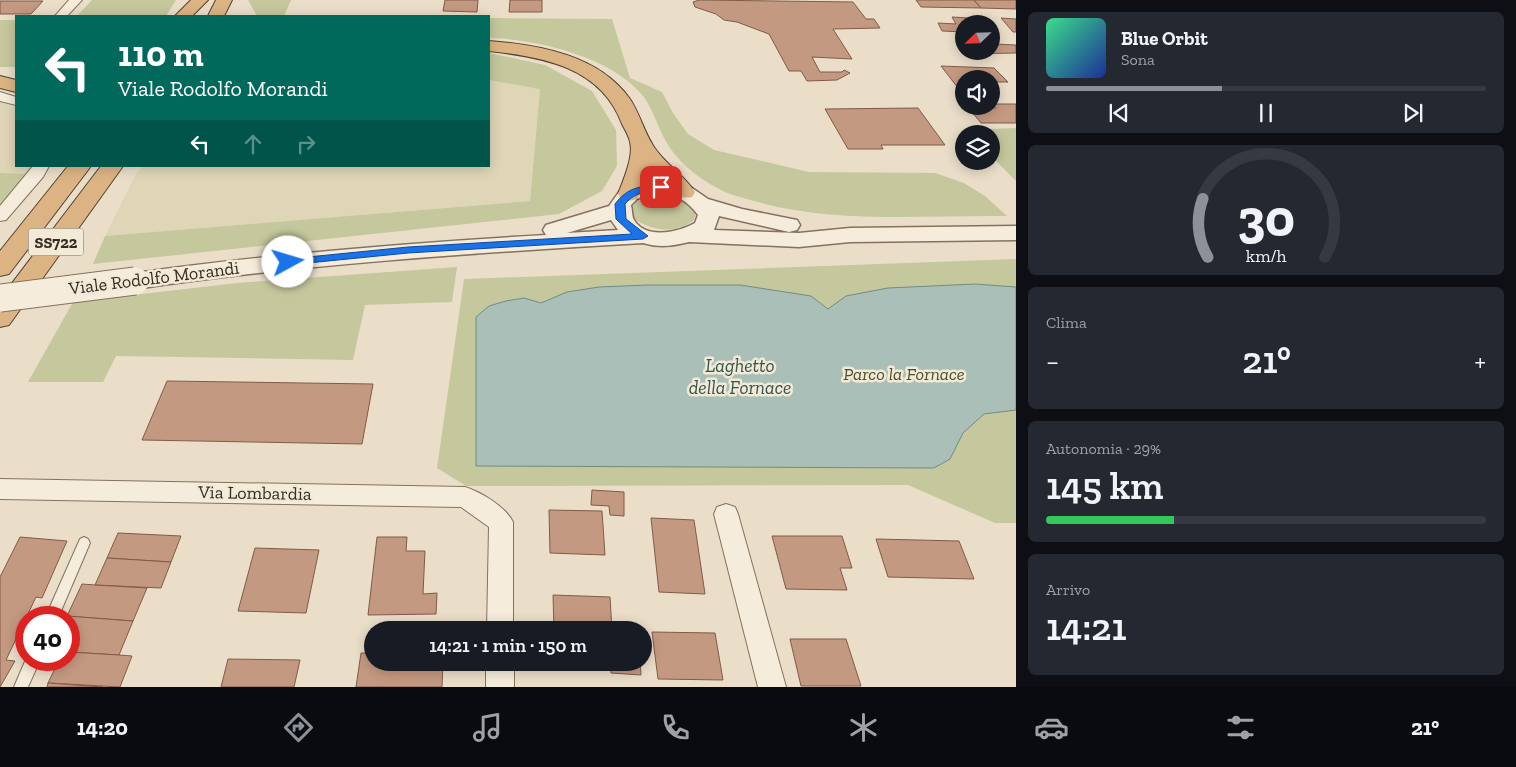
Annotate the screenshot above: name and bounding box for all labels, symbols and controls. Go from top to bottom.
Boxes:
north arrow [955,15,1000,60]
map controls [955,15,1000,170]
text: Blue Orbit [1121,27,1208,50]
text: 110 m [118,33,204,75]
icon: left [35,35,100,100]
text: Sona [1121,50,1155,69]
button: sound [955,70,1000,115]
text: Viale Rodolfo Morandi [118,75,328,102]
icon: previous [1105,99,1133,127]
icon: pause [1252,99,1280,127]
icon: next [1399,99,1427,127]
button: layers [955,125,1000,170]
icon: left [186,130,214,158]
icon: ahead [239,130,267,158]
icon: right [292,130,320,158]
pin [640,166,682,208]
icon: arrive [647,173,675,201]
text: 30 [1237,187,1295,249]
road number: SS722 [28,228,84,256]
position arrow [261,235,313,287]
text: km/h [1246,245,1286,267]
street label: Viale Rodolfo Morandi [67,257,240,299]
text: Clima [1046,313,1087,332]
text: 21° [1242,337,1291,383]
text: − [1046,345,1059,378]
text: + [1474,345,1486,378]
water label: Laghetto della Fornace [689,354,791,399]
park label: Parco la Fornace [843,363,965,385]
text: Autonomia · 29% [1046,439,1161,458]
text: 145 km [1046,463,1163,509]
street label: Via Lombardia [197,481,312,505]
text: Arrivo [1046,580,1090,599]
text: 14:21 [1046,604,1127,650]
speed limit sign: 40 [15,606,80,671]
text: 14:21 · 1 min · 150 m [429,634,587,657]
icon: directions [281,710,316,745]
icon: music [470,710,505,745]
icon: phone [658,710,693,745]
icon: climate [846,710,881,745]
icon: car [1034,710,1069,745]
icon: filters [1223,710,1258,745]
text: 14:20 [77,714,128,741]
text: 21° [1411,714,1439,741]

